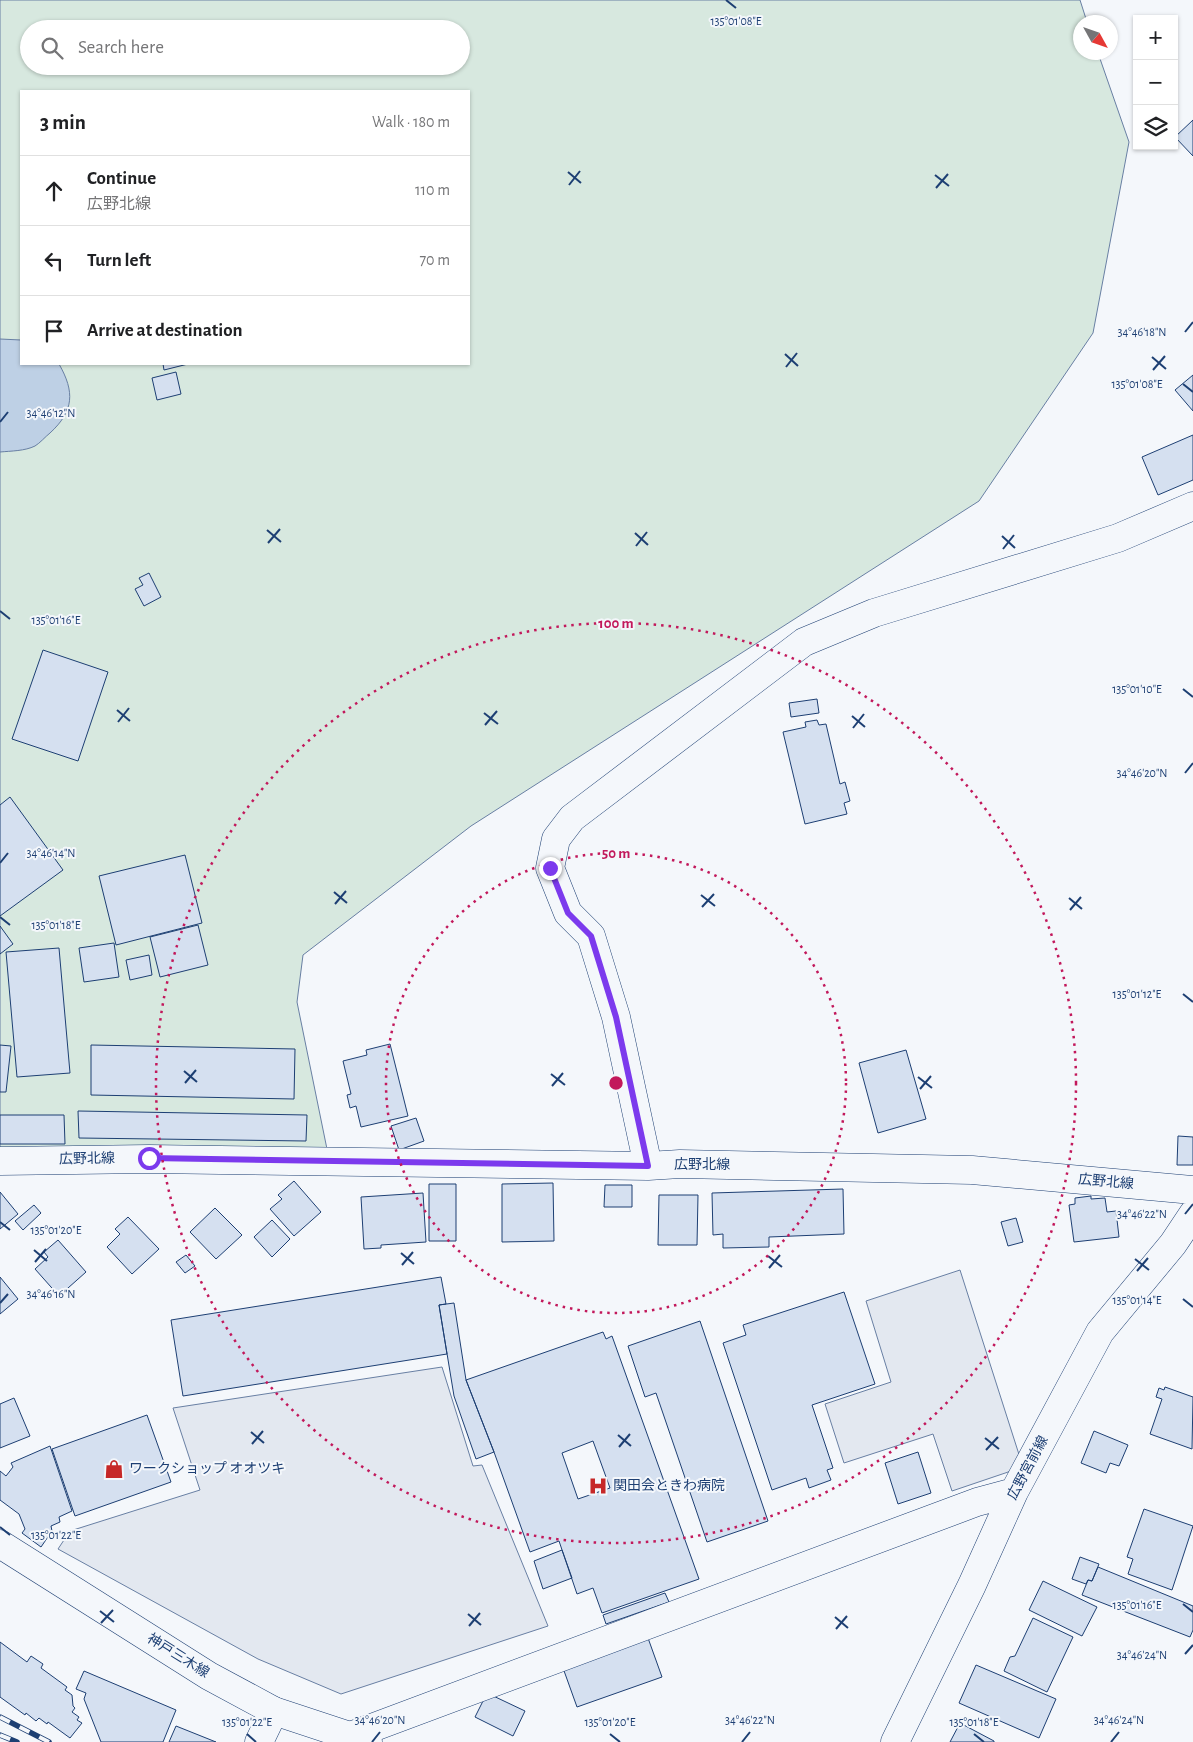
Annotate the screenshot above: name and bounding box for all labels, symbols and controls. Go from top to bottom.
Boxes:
text: 135°01'08"E [710,15,762,27]
north arrow [1073,15,1118,60]
map controls [1133,15,1178,150]
button: + [1133,15,1178,60]
search box [20,20,470,75]
icon: search [38,34,66,62]
text: Search here [78,38,164,57]
button: − [1133,60,1178,105]
button: layers [1133,105,1178,150]
text: 3 min [40,112,86,133]
text: Walk · 180 m [372,114,450,130]
text: Continue [87,169,156,188]
icon: ahead [40,177,68,205]
text: 110 m [415,182,450,198]
text: 広野北線 [87,196,151,212]
icon: left [40,247,68,275]
text: Turn left [87,251,151,270]
text: 70 m [419,252,450,268]
icon: arrive [40,317,68,345]
text: Arrive at destination [87,321,243,340]
text: 34°46'18"N [1117,326,1167,338]
text: 135°01'08"E [1111,378,1163,390]
text: 34°46'12"N [27,407,75,419]
text: 135°01'16"E [32,614,81,626]
text: 100 m [598,616,634,631]
text: 135°01'10"E [1112,683,1162,695]
text: 34°46'20"N [1117,767,1168,779]
text: 50 m [602,846,630,861]
text: 34°46'14"N [26,847,76,859]
route end [539,857,562,880]
text: 135°01'18"E [31,919,81,931]
text: 135°01'12"E [1113,988,1162,1000]
centre of rings [607,1074,625,1092]
route start [138,1147,161,1170]
street label: 広野北線 [59,1150,115,1166]
street label: 広野北線 [674,1156,730,1172]
street label: 広野北線 [1077,1171,1135,1191]
text: 34°46'22"N [1117,1208,1167,1220]
text: 135°01'20"E [30,1224,82,1236]
text: 34°46'16"N [27,1288,75,1300]
text: 135°01'14"E [1112,1294,1162,1306]
street label: 広野宮前線 [1004,1433,1051,1502]
shop icon: ワークショップ オオツキ [103,1458,125,1480]
place label: ワークショップ オオツキ [129,1461,285,1476]
hospital icon: 関田会ときわ病院 [587,1475,609,1497]
place label: 関田会ときわ病院 [613,1478,725,1493]
text: 135°01'22"E [31,1529,81,1541]
text: 135°01'16"E [1113,1599,1162,1611]
street label: 神戸三木線 [145,1631,212,1680]
text: 34°46'24"N [1117,1649,1167,1661]
text: 34°46'20"N [355,1714,406,1726]
text: 34°46'22"N [725,1714,775,1726]
text: 34°46'24"N [1094,1714,1144,1726]
text: 135°01'22"E [222,1716,272,1728]
text: 135°01'20"E [584,1716,636,1728]
text: 135°01'18"E [949,1716,999,1728]

